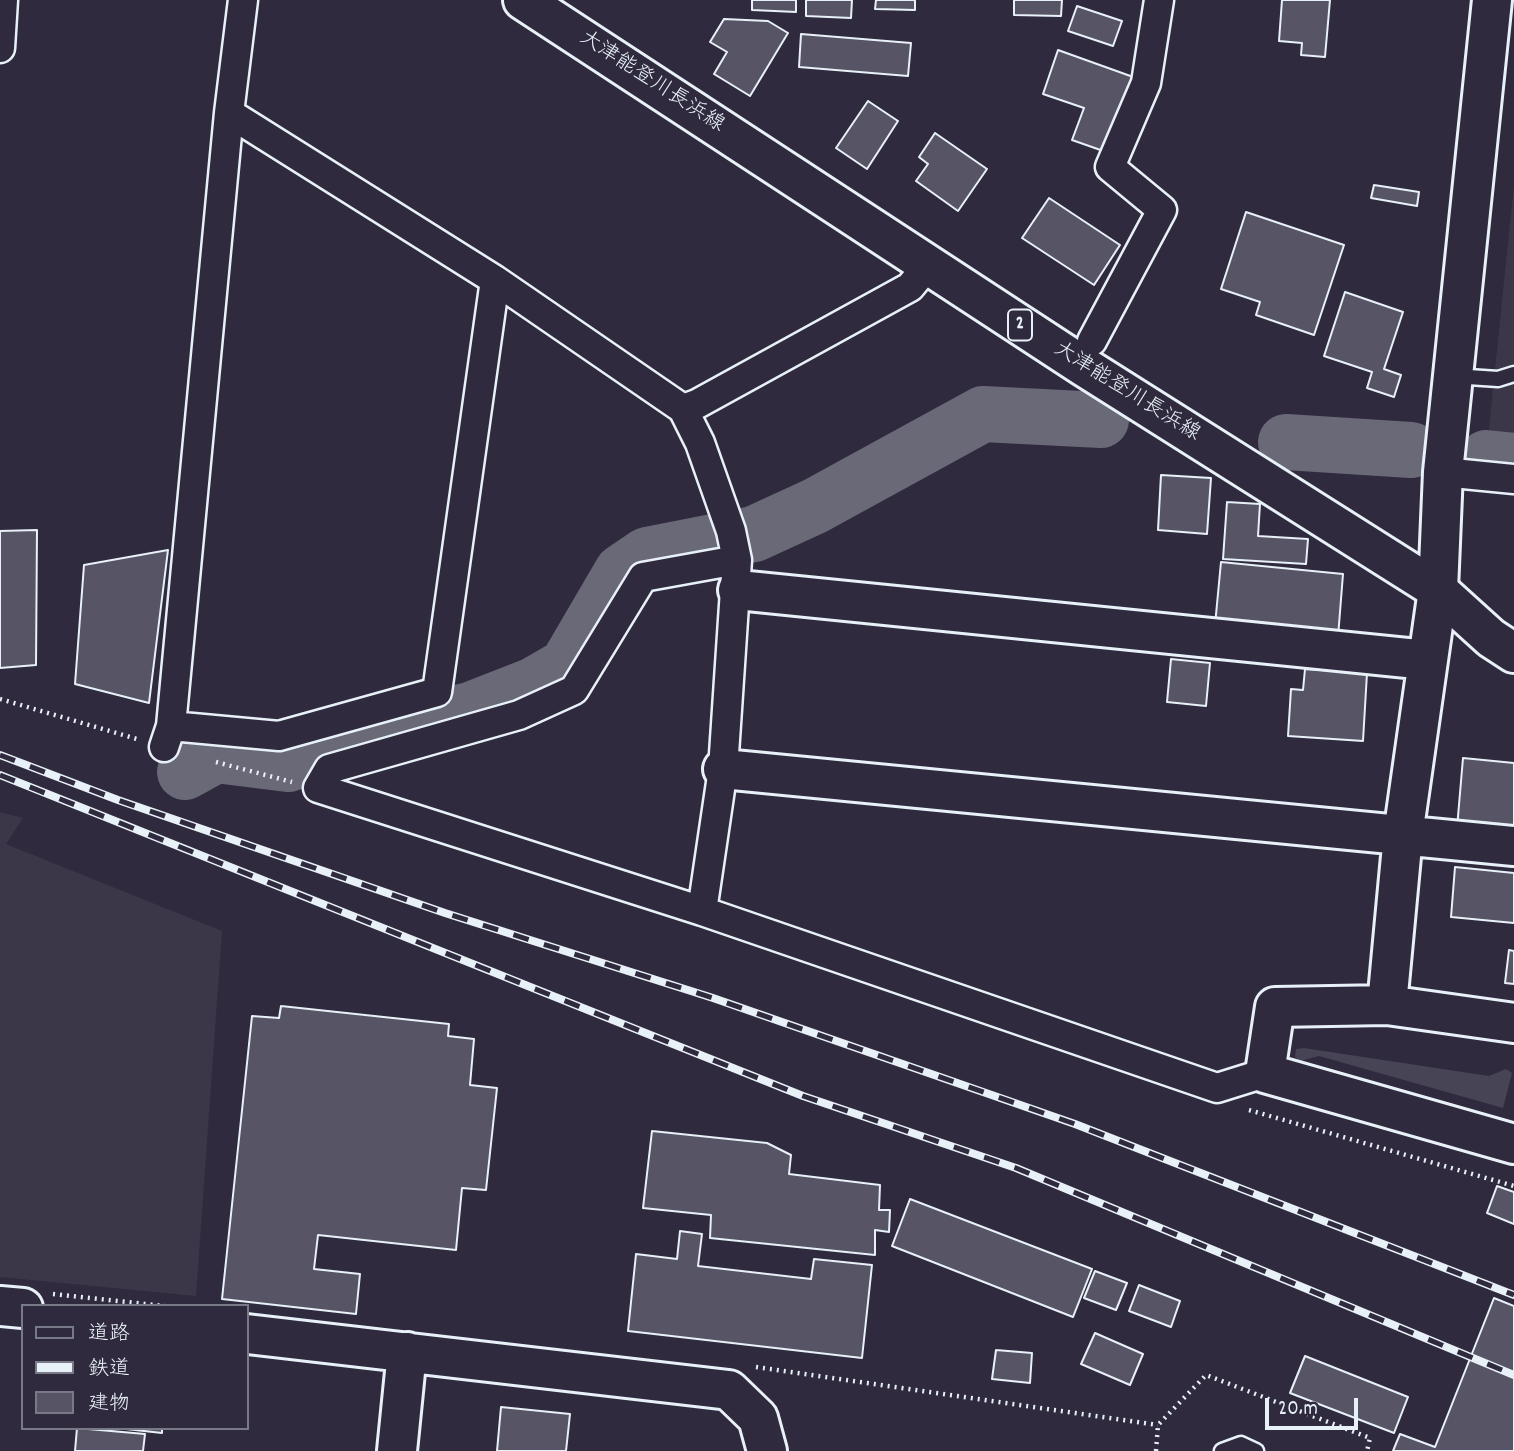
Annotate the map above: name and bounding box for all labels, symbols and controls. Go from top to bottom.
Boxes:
street label: 大津能登川長浜線 [574,27,728,139]
road number: 2 [1008,310,1032,340]
street label: 大津能登川長浜線 [1048,338,1204,448]
legend [21,1304,248,1430]
text: 道路 [88,1320,130,1350]
text: 鉄道 [88,1355,130,1385]
scale bar [1269,1384,1362,1428]
text: 建物 [88,1390,130,1420]
text: 20 m [1278,1395,1318,1425]

